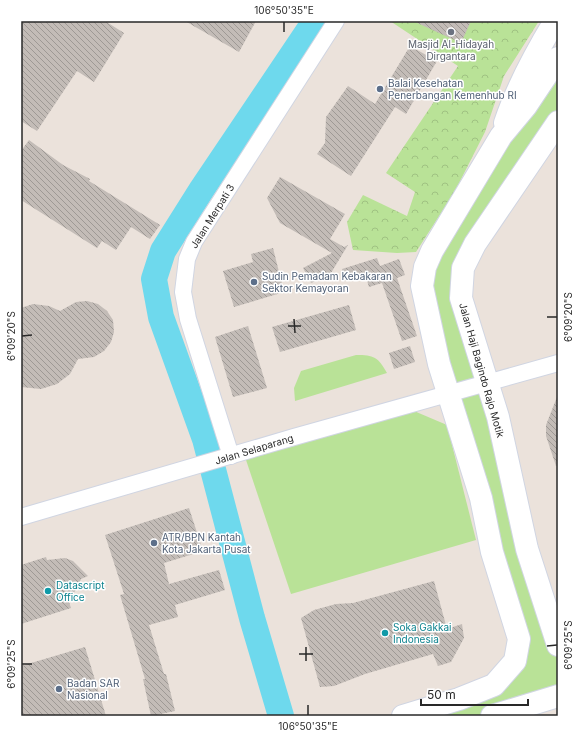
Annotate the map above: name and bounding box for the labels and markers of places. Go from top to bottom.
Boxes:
marker: Masjid Al-Hidayah Dirgantara [446,27,456,37]
place label: Masjid Al-Hidayah Dirgantara [408,38,494,62]
place label: Balai Kesehatan Penerbangan Kemenhub RI [388,77,517,101]
marker: Balai Kesehatan Penerbangan Kemenhub RI [375,84,385,94]
place label: Sudin Pemadam Kebakaran Sektor Kemayoran [262,270,392,294]
marker: Sudin Pemadam Kebakaran Sektor Kemayoran [249,277,259,287]
place label: ATR/BPN Kantah Kota Jakarta Pusat [162,531,251,555]
marker: ATR/BPN Kantah Kota Jakarta Pusat [149,538,159,548]
place label: Datascript Office [56,579,105,603]
marker: Datascript Office [43,586,53,596]
place label: Soka Gakkai Indonesia [393,621,451,645]
marker: Soka Gakkai Indonesia [380,628,390,638]
place label: Badan SAR Nasional [67,677,120,701]
marker: Badan SAR Nasional [54,684,64,694]

